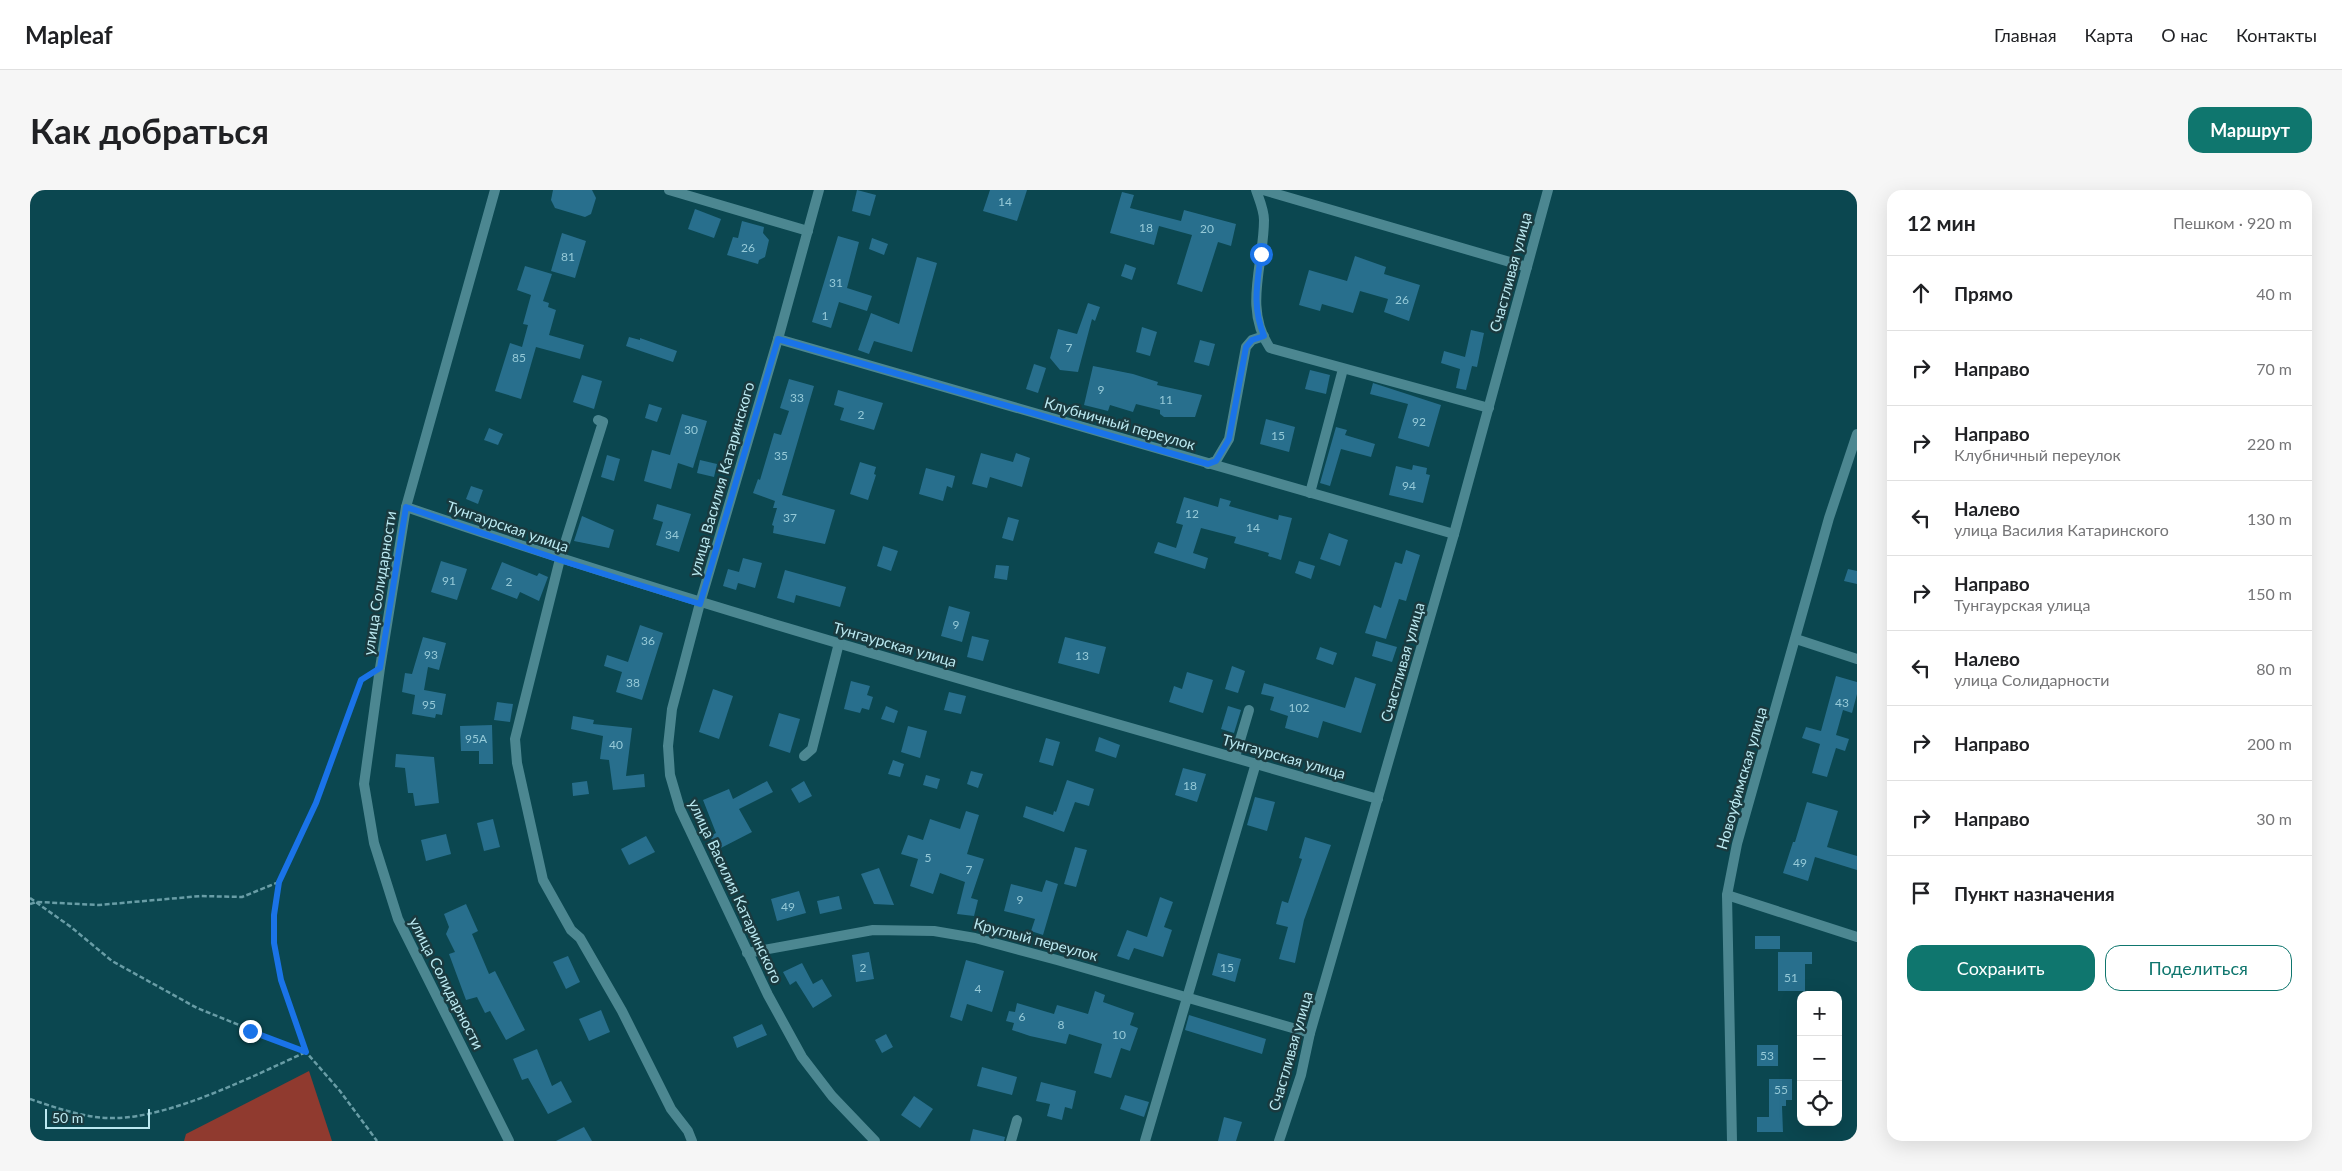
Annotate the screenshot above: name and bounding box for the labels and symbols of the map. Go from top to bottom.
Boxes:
house number: 14 [998,194,1012,209]
street label: Счастливая улица [1485,210,1535,334]
house number: 18 [1139,220,1153,235]
house number: 20 [1200,221,1214,236]
house number: 26 [741,240,755,255]
route start [1250,243,1273,266]
house number: 81 [561,249,575,264]
house number: 31 [829,275,843,290]
house number: 26 [1395,292,1409,307]
house number: 1 [822,308,829,323]
house number: 7 [1066,340,1073,355]
house number: 85 [512,350,526,365]
street label: улица Василия Катаринского [685,380,757,578]
house number: 9 [1098,382,1105,397]
house number: 33 [790,390,804,405]
house number: 11 [1159,392,1173,407]
street label: Клубничный переулок [1042,393,1198,453]
house number: 2 [858,407,865,422]
house number: 92 [1412,414,1426,429]
house number: 30 [684,422,698,437]
house number: 15 [1271,428,1285,443]
house number: 35 [774,448,788,463]
house number: 94 [1402,478,1416,493]
street label: Тунгаурская улица [445,497,571,555]
house number: 12 [1185,506,1199,521]
street label: улица Солидарности [359,510,399,656]
house number: 37 [783,510,797,525]
house number: 14 [1246,520,1260,535]
house number: 34 [665,527,679,542]
house number: 91 [442,573,456,588]
house number: 2 [506,574,513,589]
street label: Счастливая улица [1376,600,1428,724]
house number: 9 [953,617,960,632]
street label: Тунгаурская улица [831,618,959,670]
house number: 36 [641,633,655,648]
house number: 93 [424,647,438,662]
house number: 13 [1075,648,1089,663]
house number: 38 [626,675,640,690]
house number: 43 [1835,695,1849,710]
house number: 95 [422,697,436,712]
house number: 102 [1289,700,1309,715]
street label: Новоуфимская улица [1712,705,1770,851]
street label: Тунгаурская улица [1220,730,1348,782]
house number: 95А [465,731,488,746]
house number: 40 [609,737,623,752]
house number: 18 [1183,778,1197,793]
street label: улица Василия Катаринского [685,796,787,986]
house number: 5 [925,850,932,865]
house number: 49 [1793,855,1807,870]
house number: 7 [966,862,973,877]
house number: 9 [1017,892,1024,907]
house number: 49 [781,899,795,914]
street label: улица Солидарности [406,914,488,1052]
street label: Круглый переулок [972,914,1100,964]
house number: 2 [860,960,867,975]
house number: 15 [1220,960,1234,975]
house number: 51 [1784,970,1798,985]
house number: 4 [975,981,982,996]
street label: Счастливая улица [1264,989,1316,1113]
house number: 6 [1019,1009,1026,1024]
house number: 8 [1058,1017,1065,1032]
route end [239,1020,262,1043]
house number: 10 [1112,1027,1126,1042]
house number: 53 [1760,1048,1774,1063]
house number: 55 [1774,1082,1788,1097]
scale bar [45,1106,150,1129]

